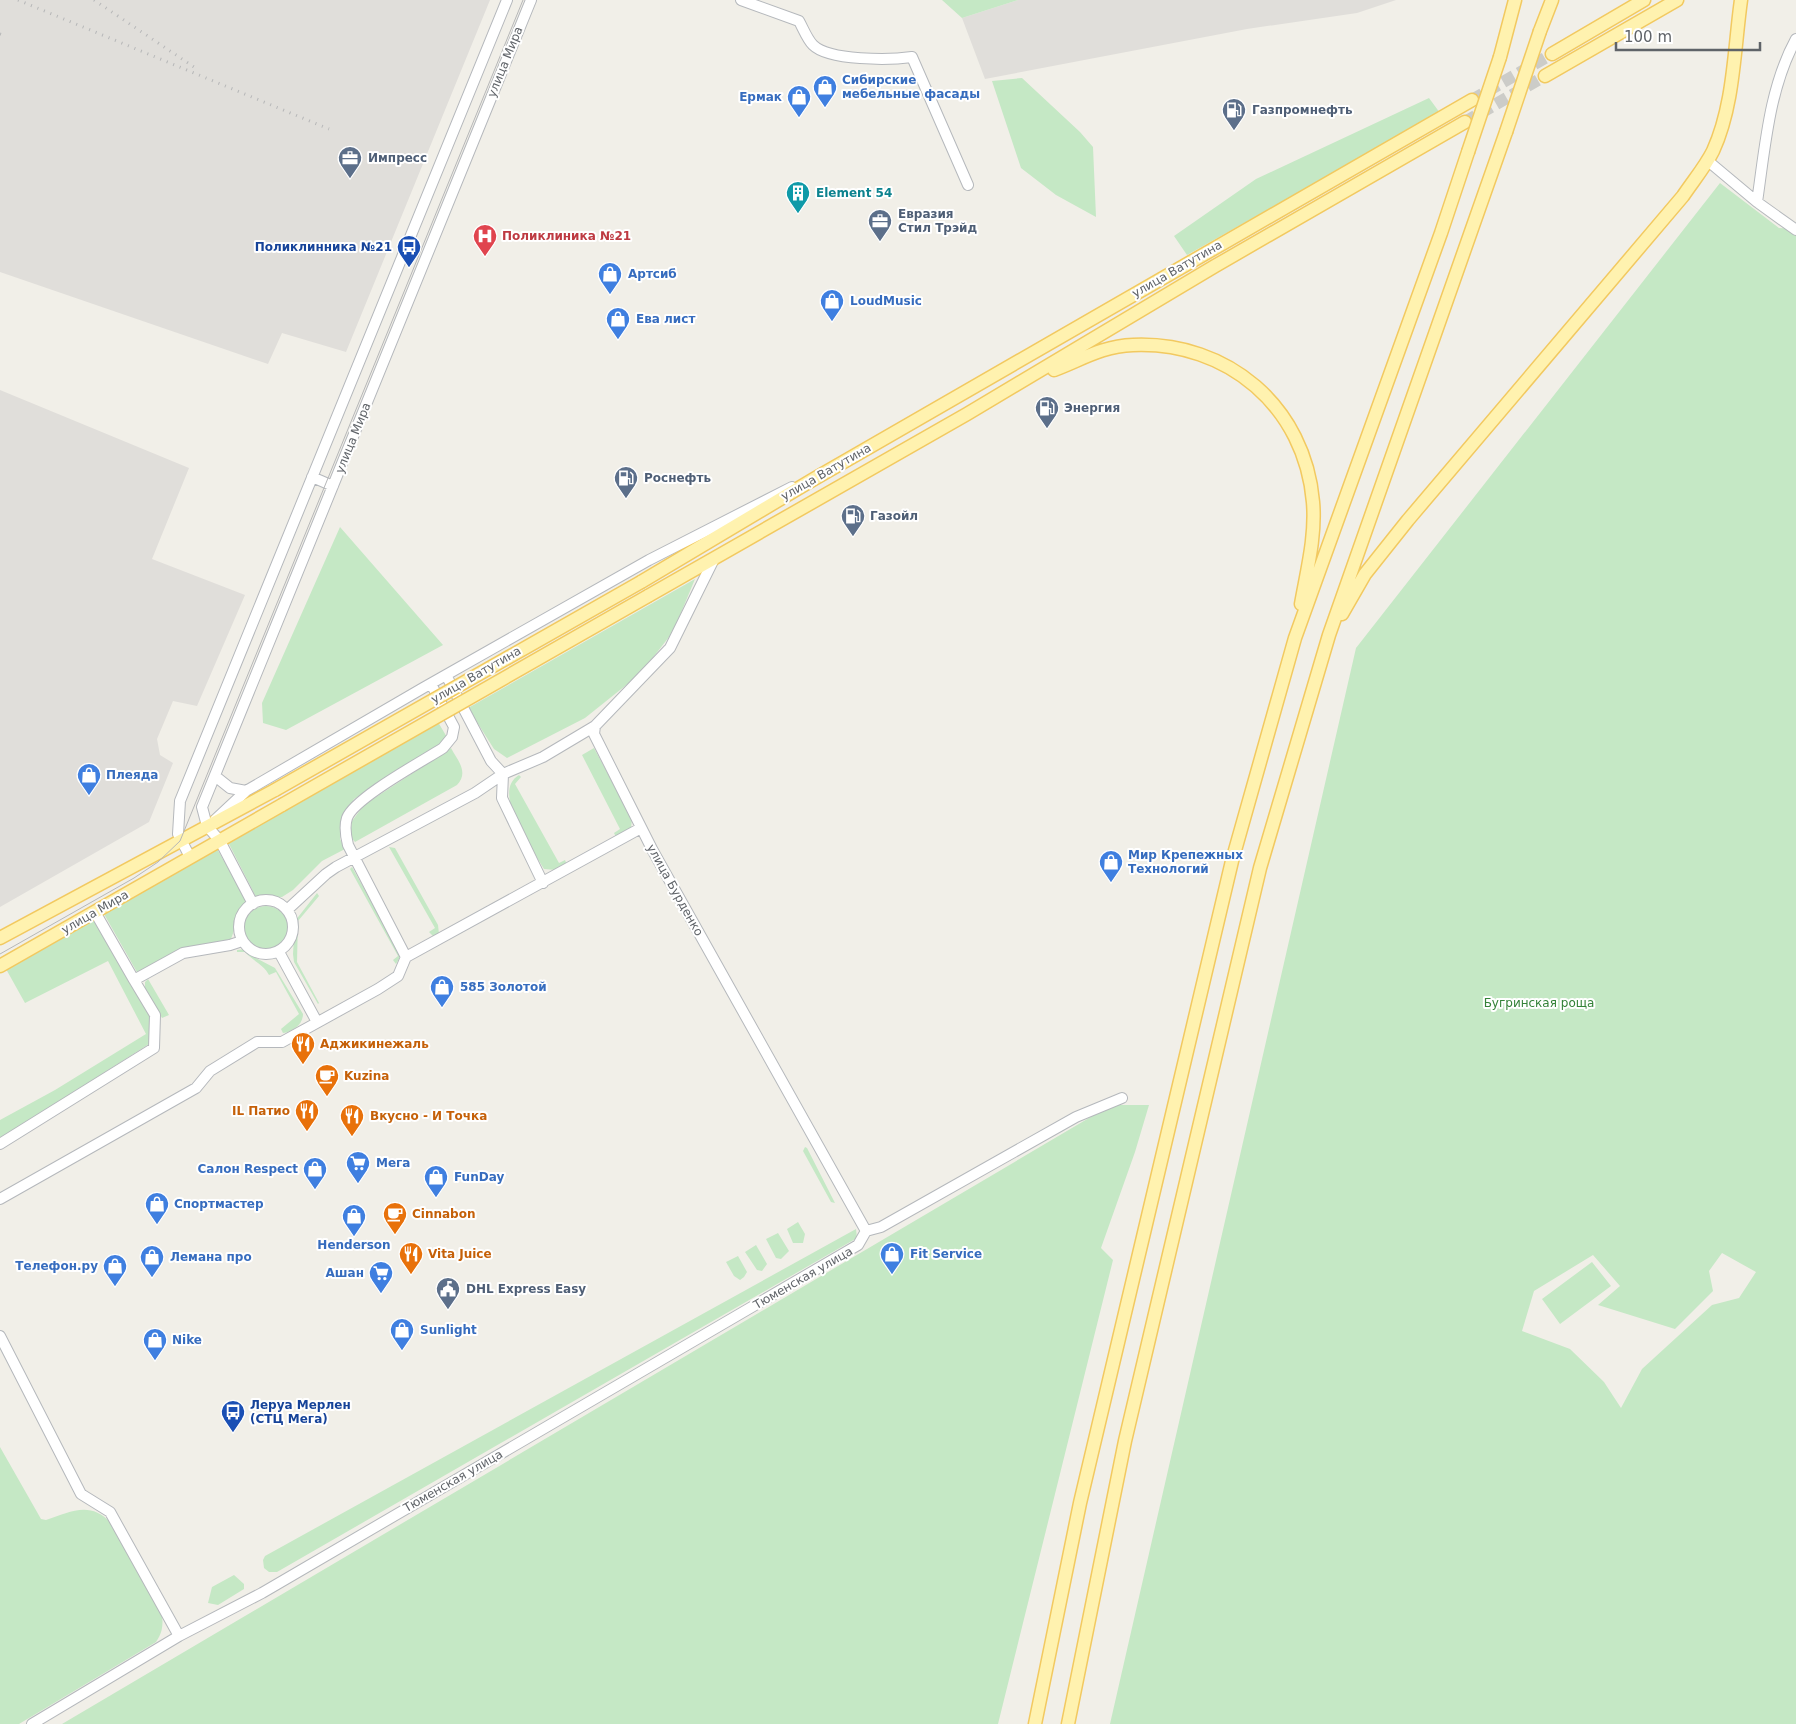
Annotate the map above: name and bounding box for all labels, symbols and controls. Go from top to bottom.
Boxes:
scale bar [1616,20,1760,52]
street label: улица Мира [484,25,526,99]
text: 100 m [1624,28,1672,46]
place label: Сибирские мебельные фасады [842,73,980,101]
shop icon: Сибирские мебельные фасады [812,74,838,108]
shop icon: Ермак [786,84,812,118]
place label: Ермак [739,90,782,104]
fuel station icon: Газпромнефть [1221,97,1247,131]
place label: Газпромнефть [1252,103,1353,117]
office icon: Импресс [337,145,363,179]
place label: Импресс [368,151,427,165]
building icon: Element 54 [785,180,811,214]
place label: Element 54 [816,186,892,200]
place label: Евразия Стил Трэйд [898,207,977,235]
office icon: Евразия Стил Трэйд [867,208,893,242]
hospital icon: Поликлиника №21 [472,223,498,257]
place label: Поликлиника №21 [502,229,631,243]
bus stop icon: Поликлинника №21 [396,234,422,268]
street label: улица Ватутина [1130,238,1224,300]
place label: Поликлинника №21 [255,240,392,254]
shop icon: Артсиб [597,261,623,295]
place label: Артсиб [628,267,677,281]
shop icon: LoudMusic [819,288,845,322]
place label: LoudMusic [850,294,922,308]
shop icon: Ева лист [605,306,631,340]
place label: Ева лист [636,312,695,326]
fuel station icon: Энергия [1034,395,1060,429]
street label: улица Мира [332,401,374,475]
place label: Энергия [1064,401,1120,415]
street label: улица Ватутина [779,441,873,503]
fuel station icon: Роснефть [613,465,639,499]
place label: Роснефть [644,471,711,485]
fuel station icon: Газойл [840,503,866,537]
place label: Газойл [870,509,918,523]
street label: улица Ватутина [429,644,523,706]
shop icon: Плеяда [76,762,102,796]
place label: Плеяда [106,768,158,782]
street label: улица Бурденко [644,842,706,938]
place label: Мир Крепежных Технологий [1128,848,1243,876]
shop icon: Мир Крепежных Технологий [1098,849,1124,883]
street label: улица Мира [59,887,131,937]
shop icon: 585 Золотой [429,974,455,1008]
place label: 585 Золотой [460,980,547,994]
park label: Бугринская роща [1484,996,1594,1010]
restaurant icon: Аджикинежаль [290,1031,316,1065]
place label: Аджикинежаль [320,1037,429,1051]
cafe icon: Kuzina [314,1063,340,1097]
place label: Kuzina [344,1069,389,1083]
restaurant icon: IL Патио [294,1098,320,1132]
restaurant icon: Вкусно - И Точка [339,1103,365,1137]
place label: IL Патио [232,1104,290,1118]
place label: Вкусно - И Точка [370,1109,487,1123]
supermarket icon: Мега [345,1150,371,1184]
shop icon: Салон Respect [302,1156,328,1190]
place label: Мега [376,1156,410,1170]
place label: Салон Respect [197,1162,298,1176]
shop icon: FunDay [423,1164,449,1198]
place label: FunDay [454,1170,504,1184]
shop icon: Спортмастер [144,1191,170,1225]
place label: Спортмастер [174,1197,264,1211]
cafe icon: Cinnabon [382,1201,408,1235]
shop icon: Henderson [341,1203,367,1237]
place label: Cinnabon [412,1207,475,1221]
place label: Henderson [317,1238,391,1252]
restaurant icon: Vita Juice [398,1241,424,1275]
shop icon: Fit Service [879,1241,905,1275]
shop icon: Лемана про [139,1244,165,1278]
street label: Тюменская улица [750,1244,855,1313]
place label: Vita Juice [428,1247,492,1261]
place label: Fit Service [910,1247,982,1261]
place label: Лемана про [170,1250,252,1264]
shop icon: Телефон.ру [102,1253,128,1287]
place label: Телефон.ру [15,1259,98,1273]
supermarket icon: Ашан [368,1260,394,1294]
place label: Ашан [326,1266,364,1280]
public building icon: DHL Express Easy [435,1276,461,1310]
place label: DHL Express Easy [466,1282,586,1296]
shop icon: Sunlight [389,1317,415,1351]
place label: Sunlight [420,1323,477,1337]
shop icon: Nike [142,1327,168,1361]
place label: Nike [172,1333,202,1347]
place label: Леруа Мерлен (СТЦ Мега) [250,1398,351,1426]
bus stop icon: Леруа Мерлен (СТЦ Мега) [220,1399,246,1433]
street label: Тюменская улица [400,1447,505,1516]

